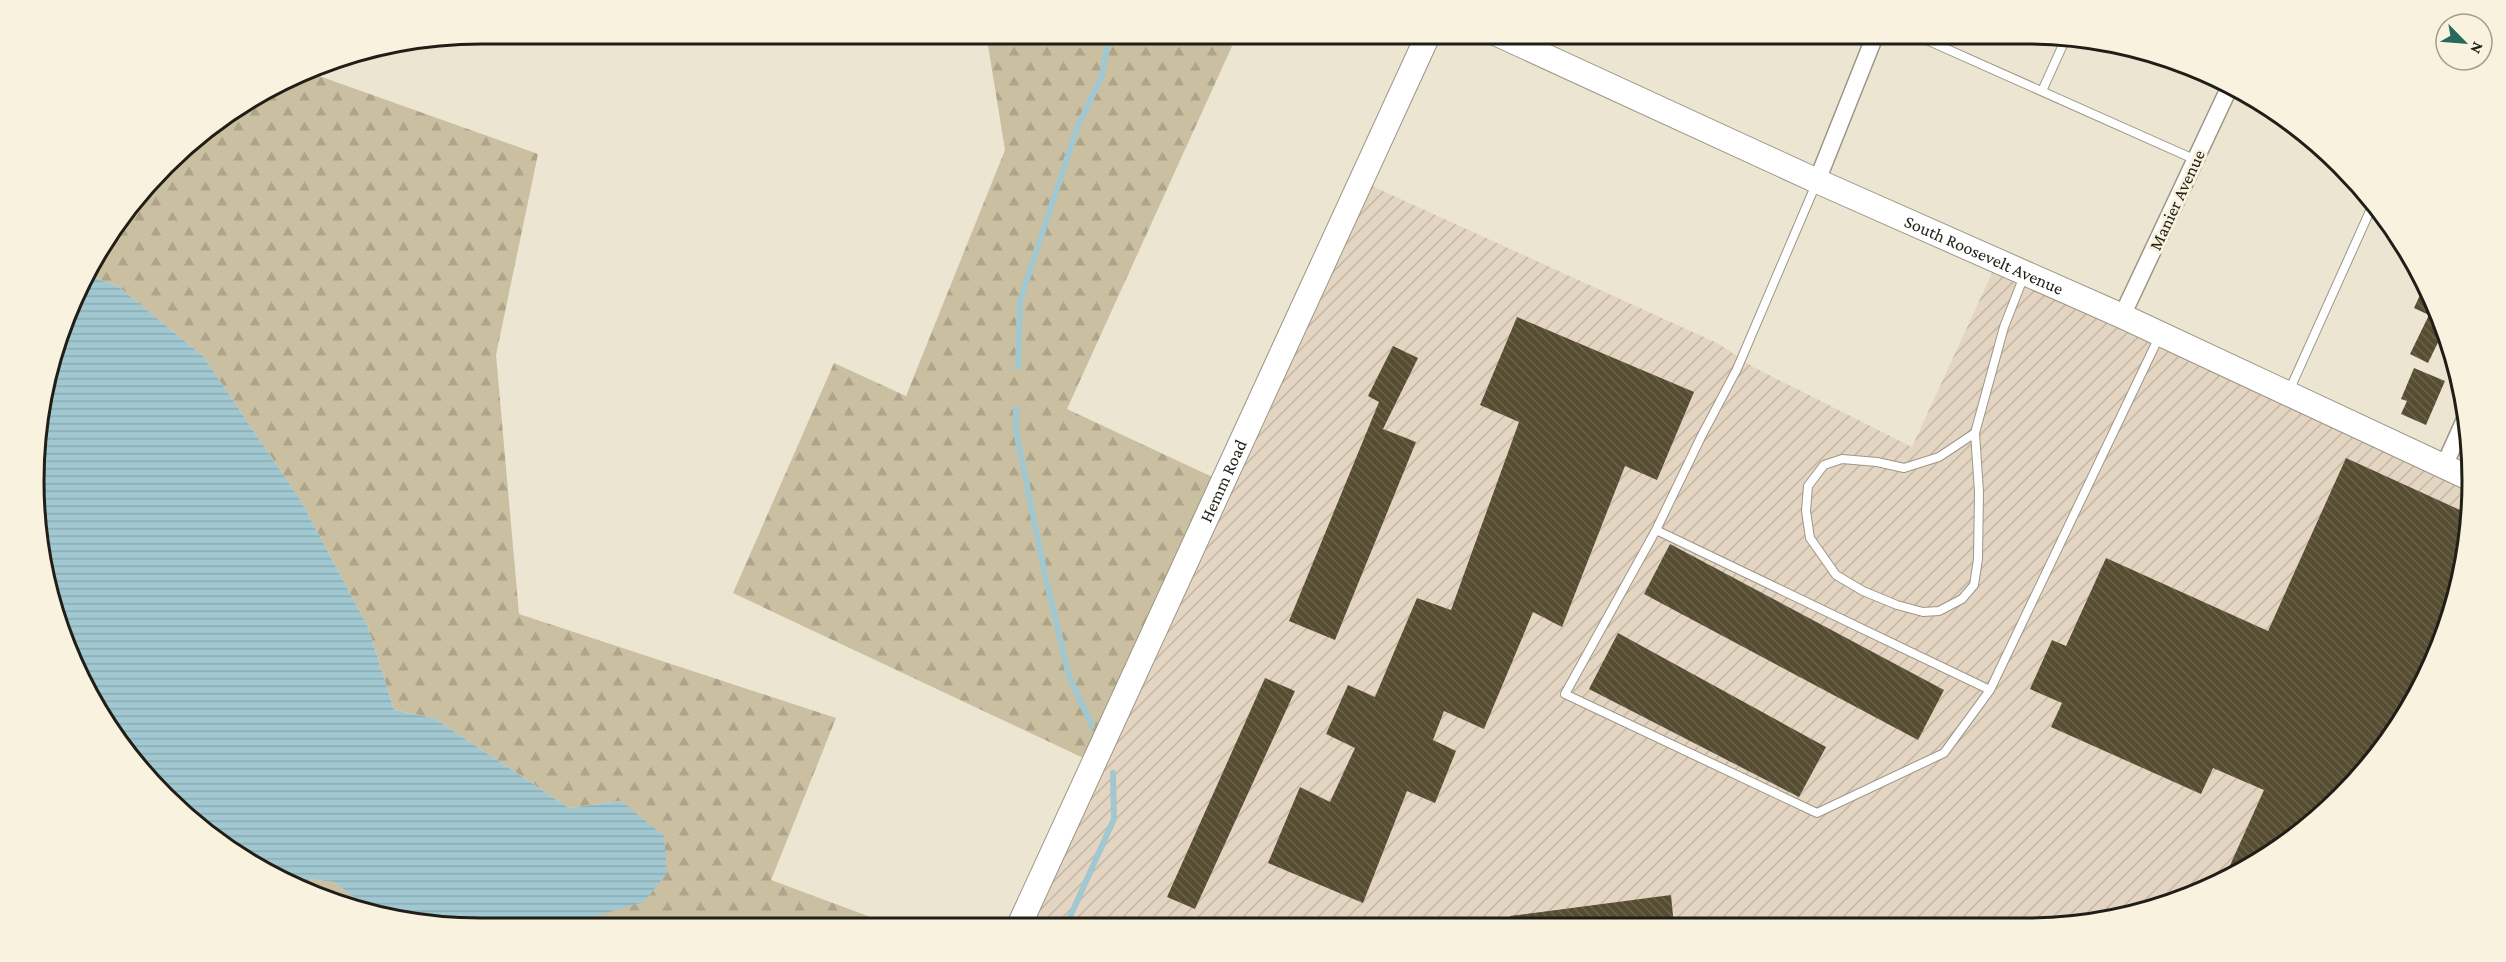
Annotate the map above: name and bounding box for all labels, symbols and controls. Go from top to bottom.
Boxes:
north arrow [2434,12,2494,72]
text: N [2467,40,2487,57]
street label: Manier Avenue [2145,147,2209,253]
street label: South Roosevelt Avenue [1901,211,2067,299]
street label: Hemm Road [1196,436,1251,525]

